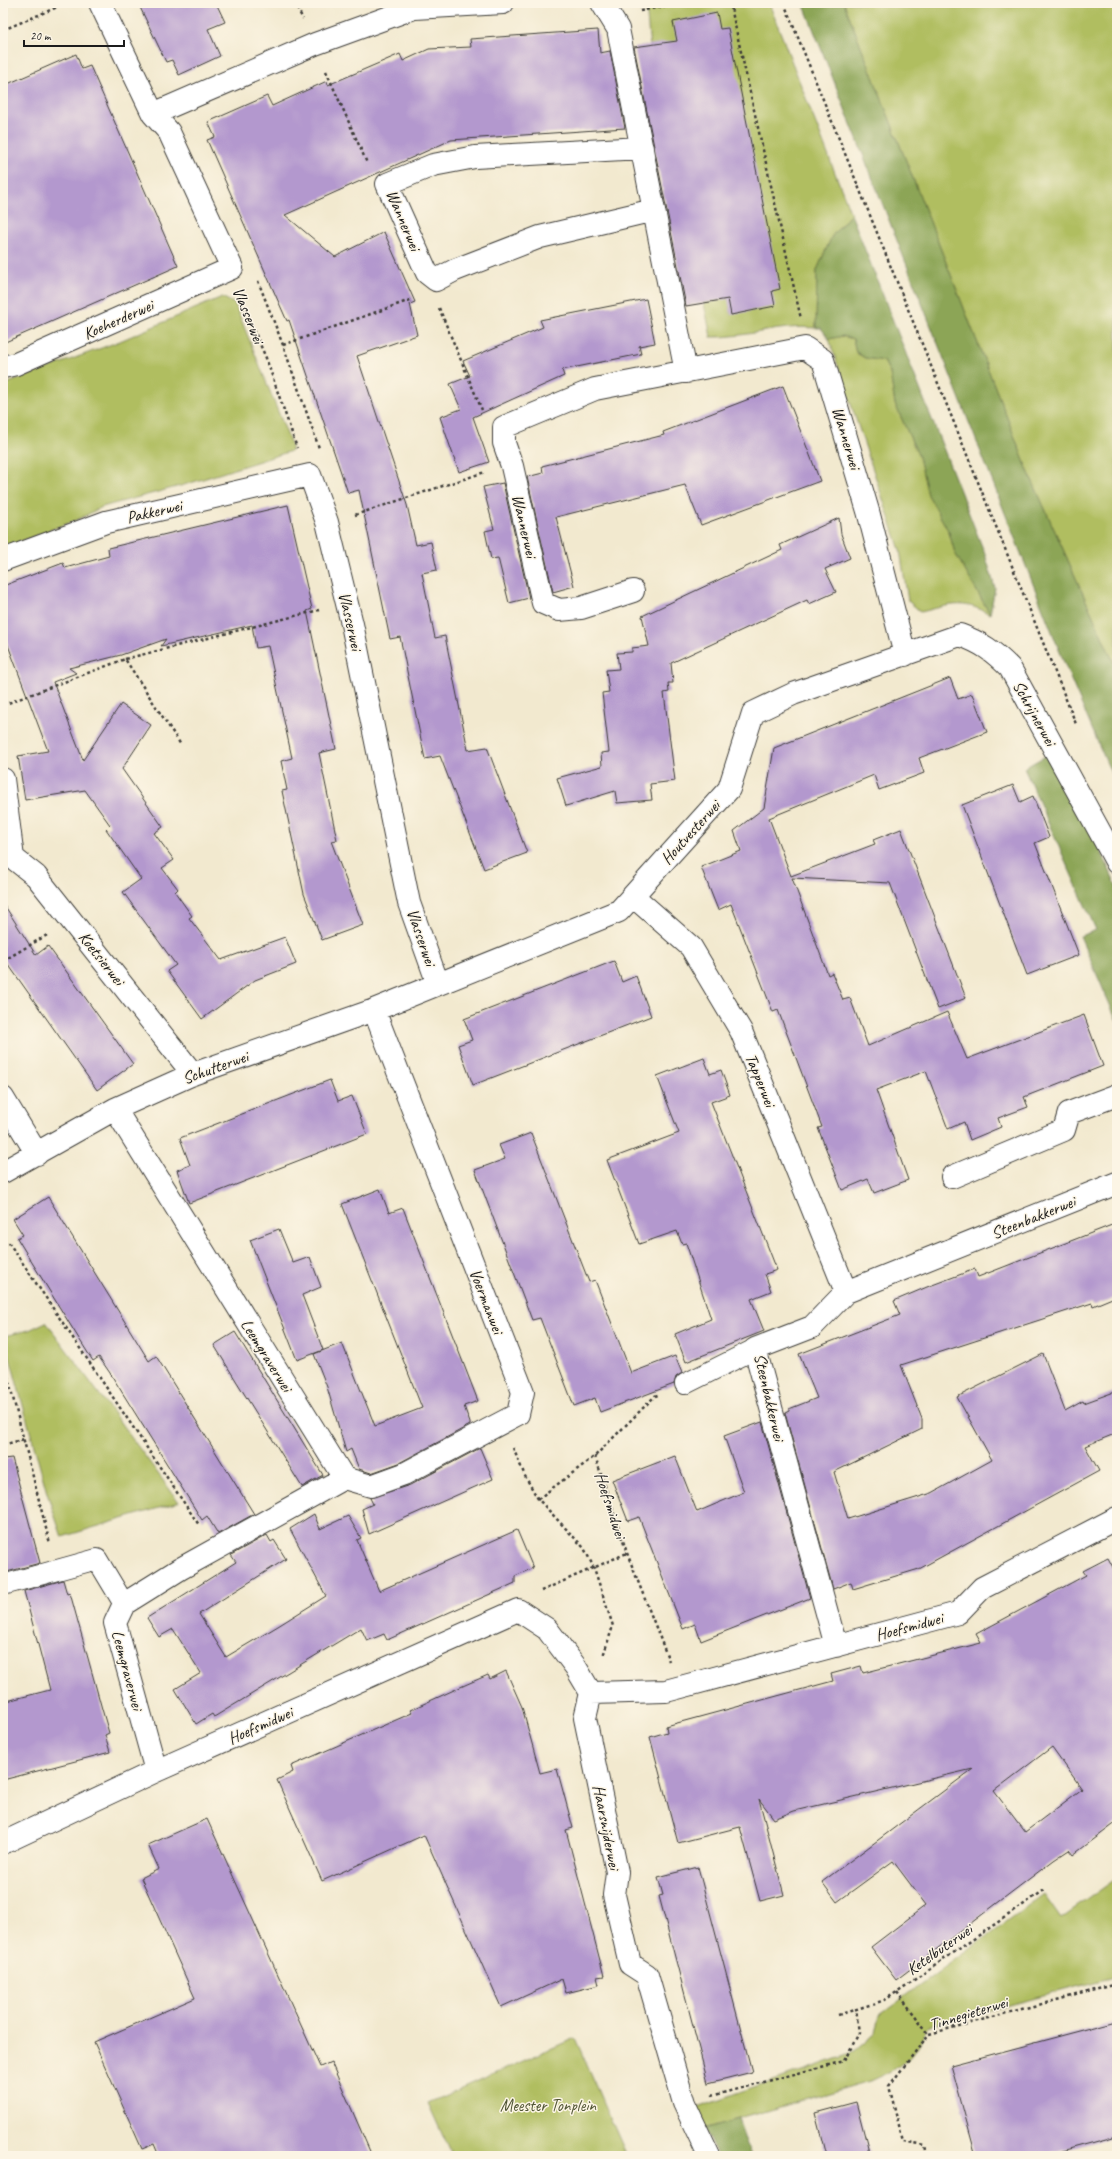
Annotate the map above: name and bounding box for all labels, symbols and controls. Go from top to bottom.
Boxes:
scale bar [24,22,124,48]
text: 20 m [30,28,52,44]
street label: Wannerwei [381,187,426,255]
street label: Vlasserwei [228,284,270,348]
street label: Koeherderwei [80,294,159,344]
street label: Wannerwei [827,404,866,474]
street label: Wannerwei [507,493,542,561]
street label: Pakkerwei [124,495,186,528]
street label: Vlasserwei [334,590,368,654]
street label: Schrijnerwei [1008,677,1062,751]
street label: Houtvesterwei [656,794,727,869]
street label: Vlasserwei [402,906,442,970]
street label: Koetsierwei [74,927,131,992]
street label: Schutterwei [179,1045,253,1089]
street label: Tapperwei [740,1050,781,1112]
street label: Steenbakkerwei [988,1190,1081,1244]
street label: Voermanwei [465,1266,509,1338]
street label: Leemgraverwei [236,1315,299,1398]
street label: Steenbakkerwei [749,1351,790,1446]
street label: Hoefsmidwei [590,1469,632,1543]
street label: Hoefsmidwei [873,1607,947,1646]
street label: Leemgraverwei [107,1628,149,1715]
street label: Hoefsmidwei [225,1701,298,1749]
street label: Haarsnijderwei [588,1783,626,1874]
street label: Ketelbuterwei [902,1917,979,1980]
street label: Tinnegieterwei [926,1991,1012,2035]
park label: Meester Tonplein [500,2095,597,2116]

